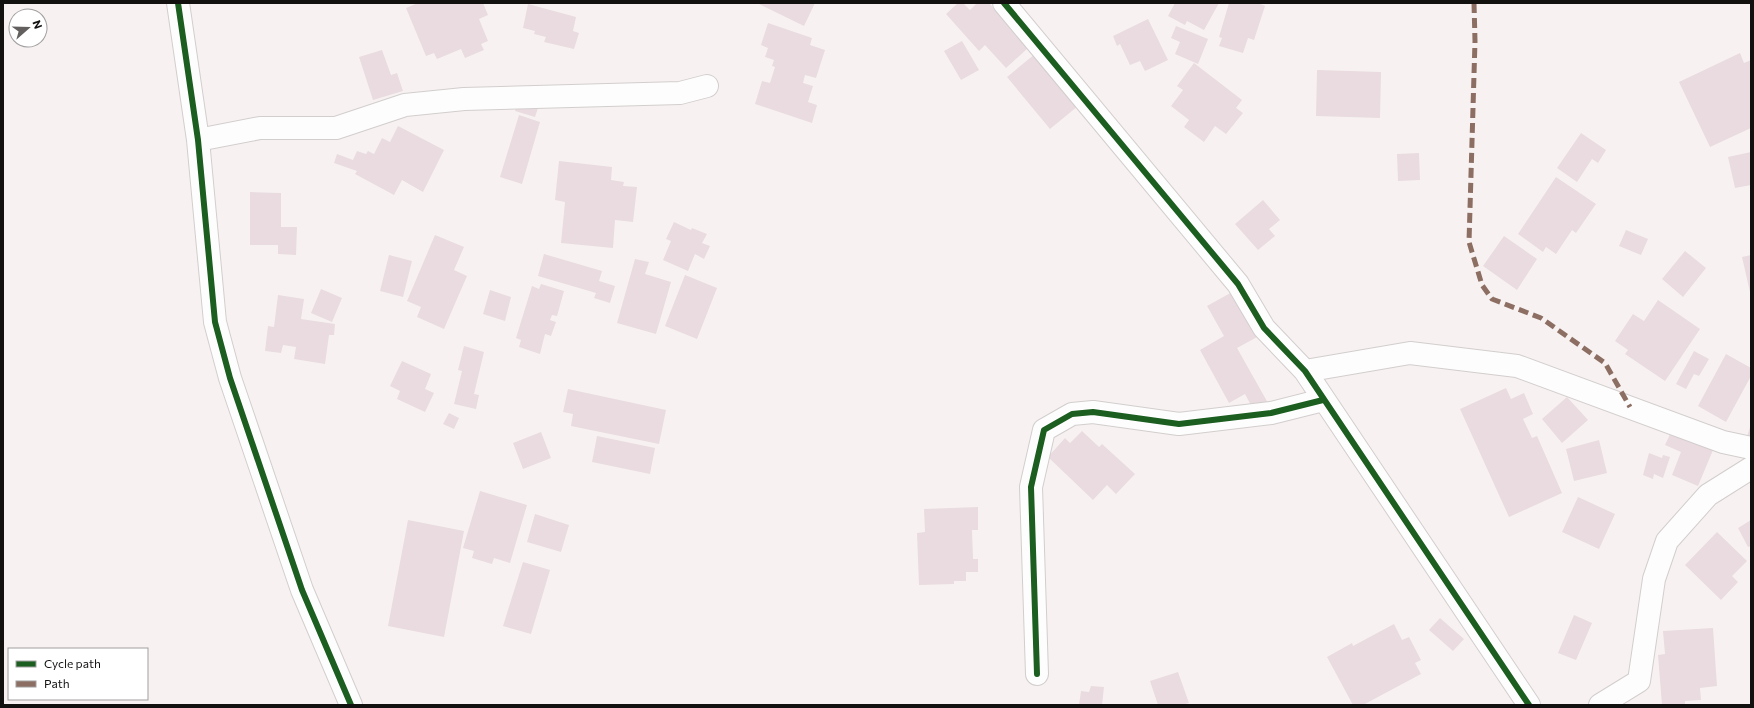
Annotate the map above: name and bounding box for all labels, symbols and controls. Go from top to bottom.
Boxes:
north arrow [8,8,48,48]
text: N [30,18,45,31]
legend [8,648,148,700]
text: Cycle path [44,656,101,670]
text: Path [44,676,70,690]

